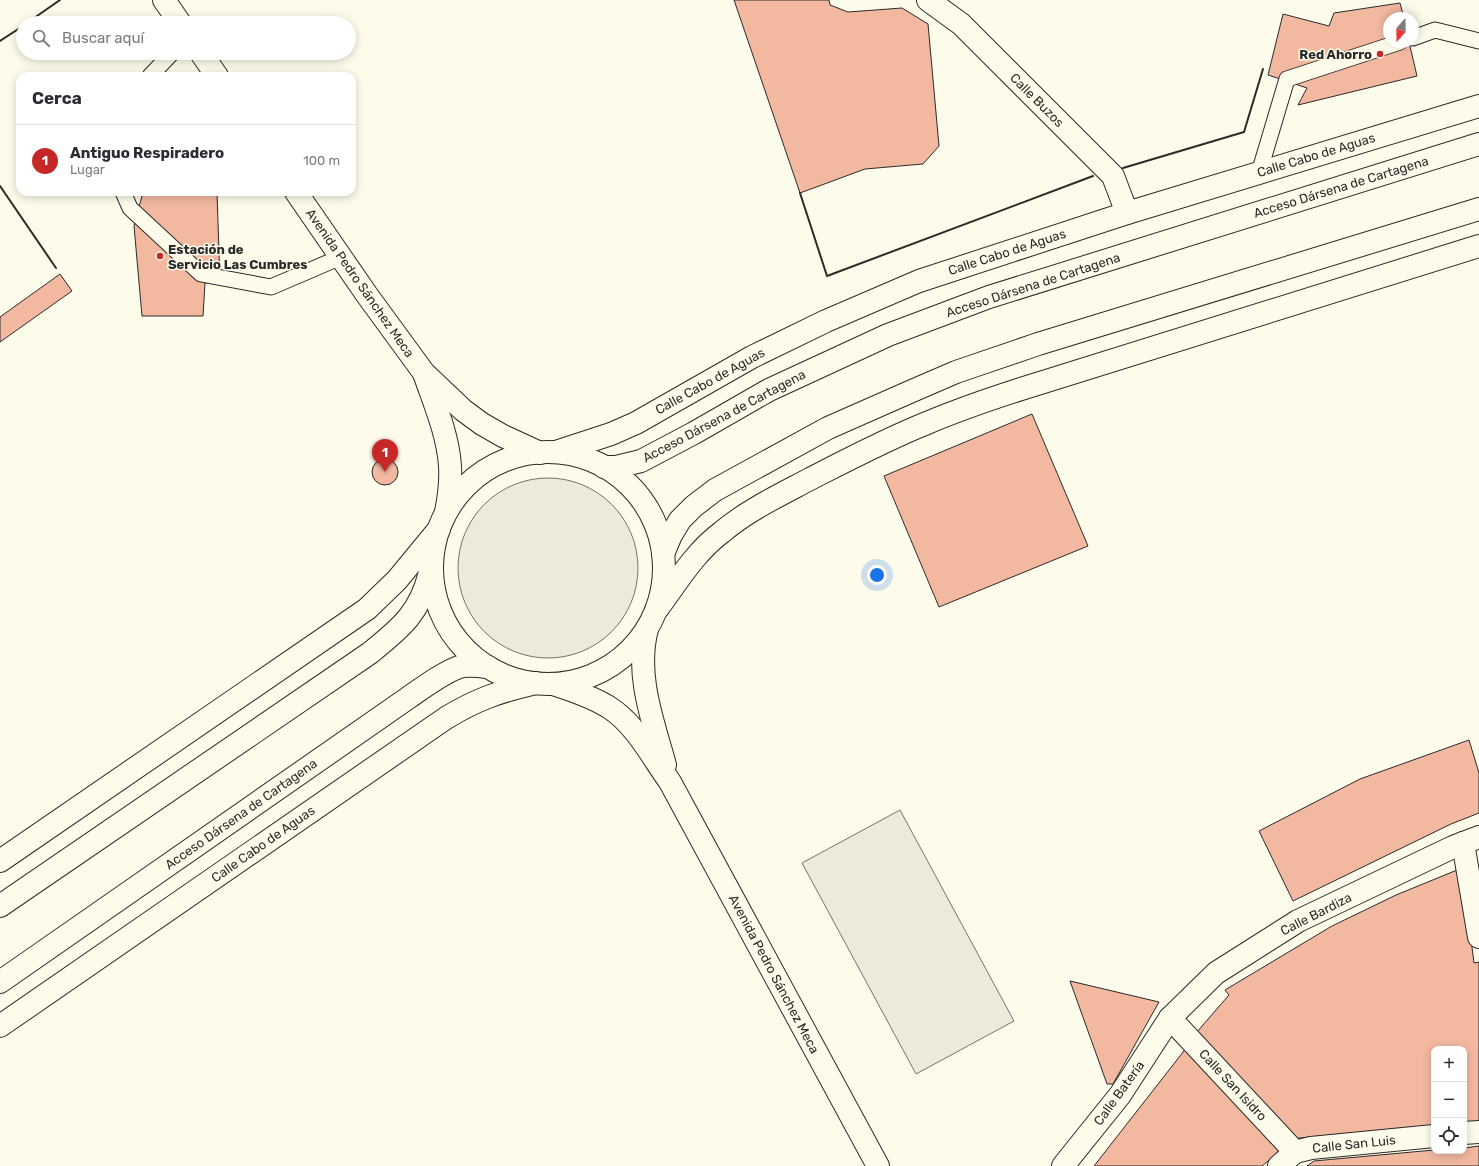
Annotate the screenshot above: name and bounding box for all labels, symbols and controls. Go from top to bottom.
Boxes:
north arrow [1383,12,1419,48]
search box [16,16,356,60]
icon: search [30,27,52,49]
text: Buscar aquí [62,29,144,47]
place label: Red Ahorro [1299,47,1372,62]
marker: Red Ahorro [1375,49,1385,59]
street label: Calle Buzos [1007,70,1067,130]
text: Cerca [32,88,82,108]
street label: Calle Cabo de Aguas [1255,130,1378,181]
text: Antiguo Respiradero [70,144,224,162]
text: 1 [42,153,48,168]
text: 100 m [303,153,340,168]
street label: Acceso Dársena de Cartagena [1252,153,1431,222]
text: Lugar [70,162,105,177]
street label: Avenida Pedro Sánchez Meca [303,206,417,360]
street label: Calle Cabo de Aguas [946,226,1068,279]
place label: Estación de Servicio Las Cumbres [168,242,308,272]
street label: Acceso Dársena de Cartagena [944,250,1122,321]
marker: Estación de Servicio Las Cumbres [155,251,165,261]
street label: Calle Cabo de Aguas [653,345,768,418]
street label: Acceso Dársena de Cartagena [640,367,808,466]
pin: 1 [372,439,398,472]
your location [867,565,887,585]
street label: Acceso Dársena de Cartagena [162,756,320,873]
street label: Calle Cabo de Aguas [208,802,318,886]
street label: Calle Bardiza [1278,890,1354,938]
street label: Avenida Pedro Sánchez Meca [726,892,822,1056]
street label: Calle San Isidro [1196,1046,1270,1124]
map controls [1431,1046,1467,1154]
button: + [1431,1046,1467,1082]
street label: Calle Batería [1091,1058,1147,1128]
button: − [1431,1082,1467,1118]
button: locate [1431,1118,1467,1154]
street label: Calle San Luis [1312,1132,1397,1156]

